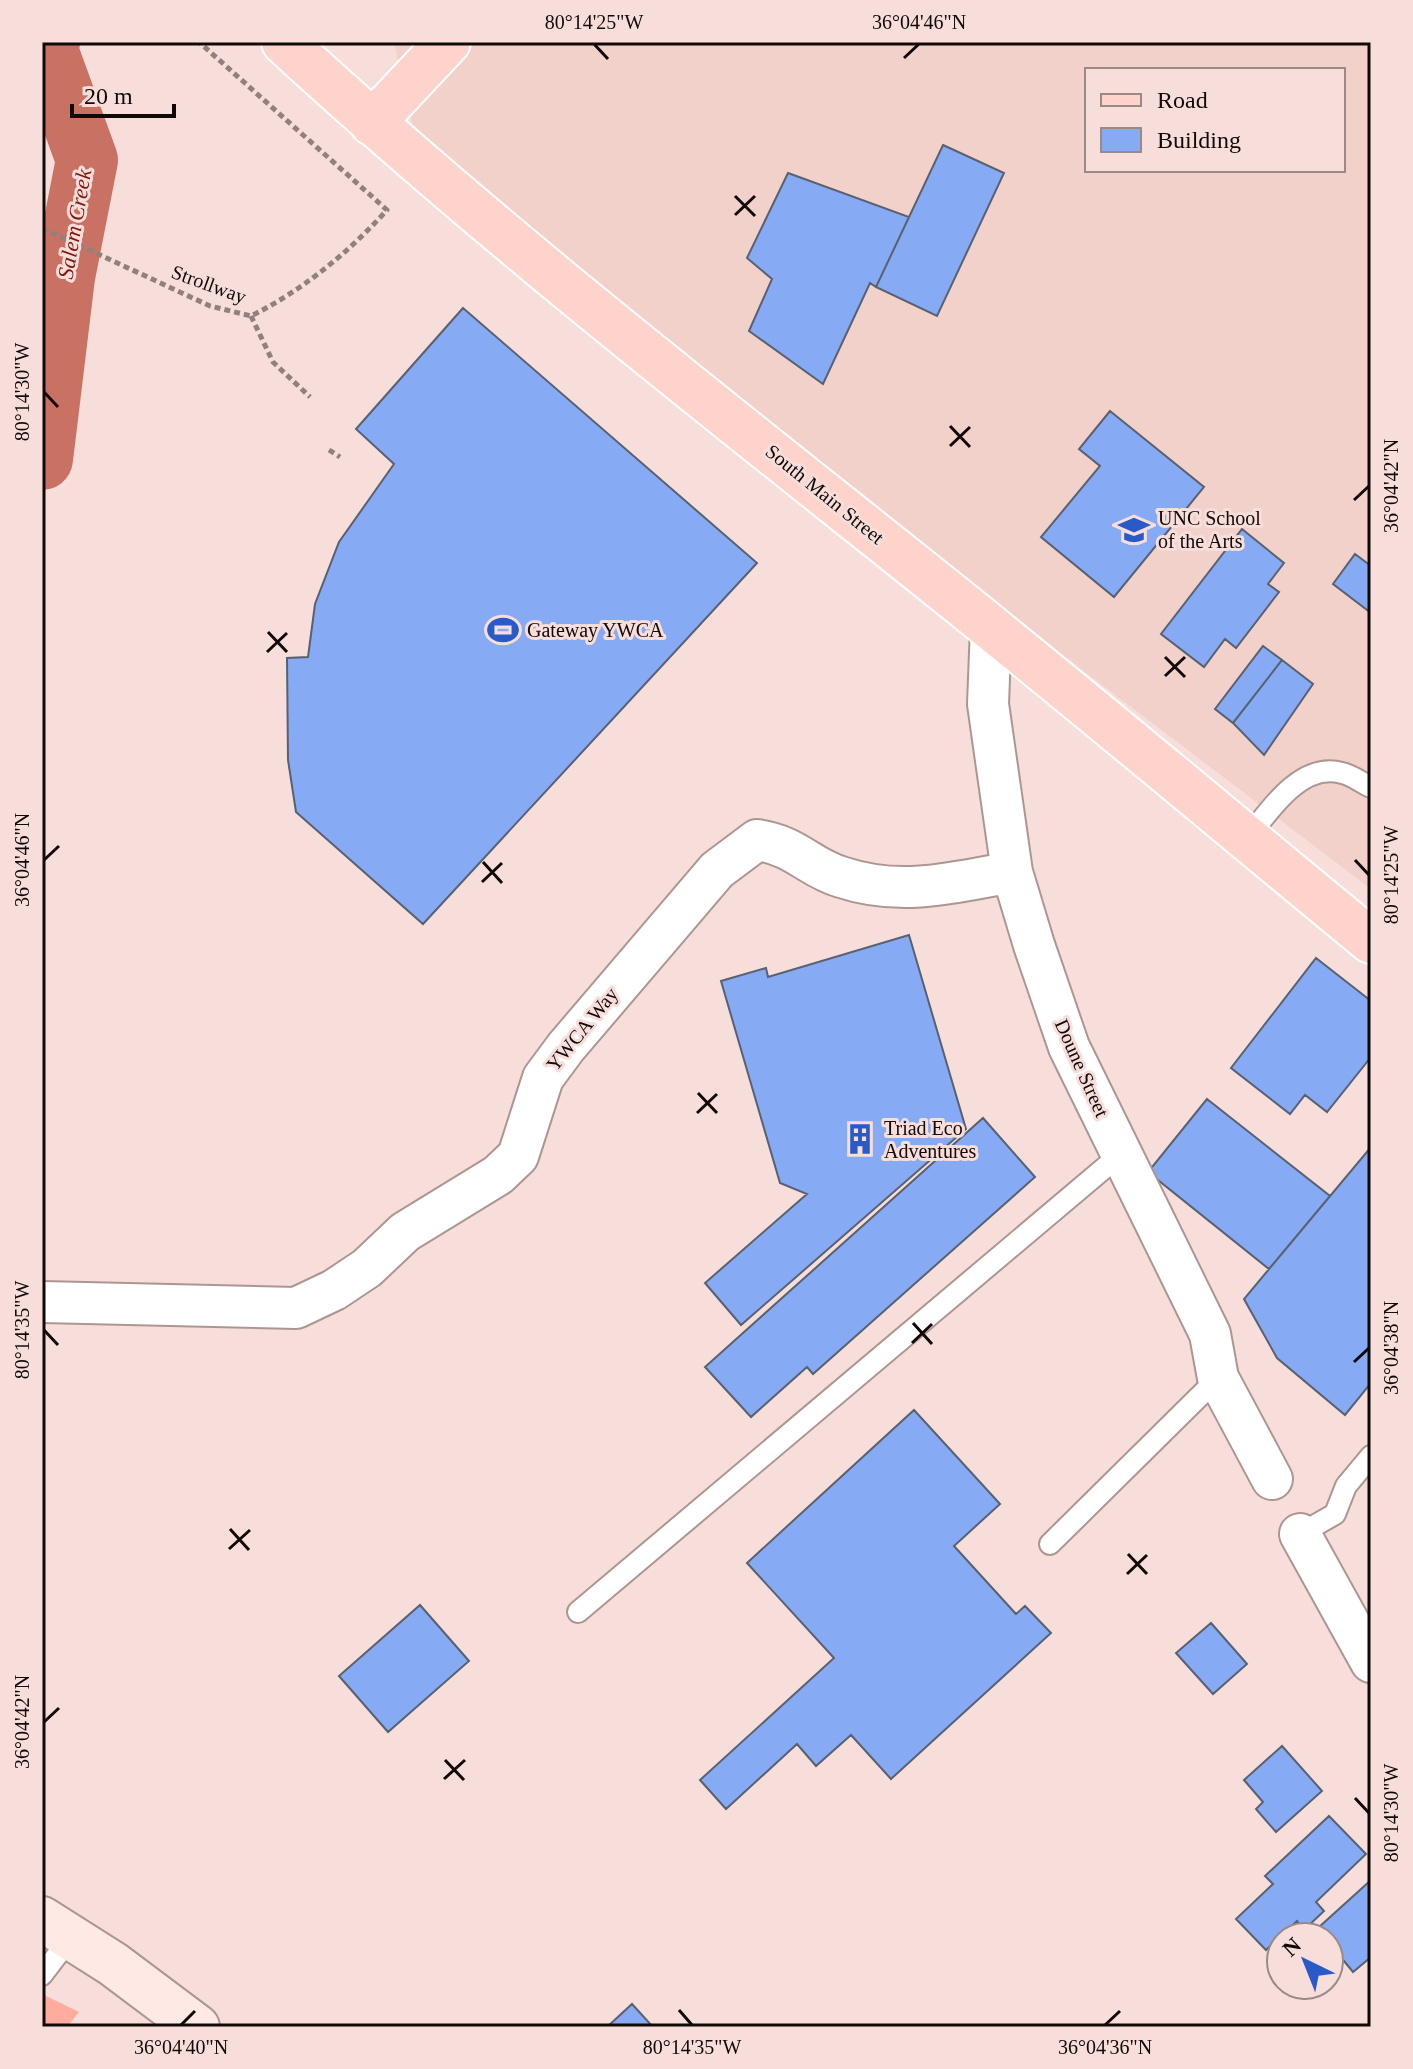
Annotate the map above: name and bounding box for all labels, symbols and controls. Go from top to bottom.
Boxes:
text: 80°14'25"W [545,11,643,33]
text: 36°04'46"N [872,11,966,33]
scale bar [72,68,174,118]
legend [1085,68,1345,172]
text: 20 m [84,83,133,109]
text: Road [1157,87,1208,113]
text: Building [1157,127,1241,153]
water label: Salem Creek [53,166,97,281]
street label: Strollway [168,260,249,309]
text: 80°14'30"W [11,343,33,441]
text: 36°04'42"N [1380,439,1402,533]
street label: South Main Street [762,440,889,549]
place label: UNC School of the Arts [1158,507,1261,552]
school or university icon: UNC School of the Arts [1117,513,1151,547]
sports icon: Gateway YWCA [486,613,520,647]
place label: Gateway YWCA [527,619,664,642]
text: 36°04'46"N [11,813,33,907]
text: 80°14'25"W [1380,826,1402,924]
street label: YWCA Way [542,983,623,1076]
street label: Doune Street [1051,1016,1114,1121]
place label: Triad Eco Adventures [884,1117,976,1162]
building icon: Triad Eco Adventures [843,1122,877,1156]
text: 80°14'35"W [11,1281,33,1379]
text: 36°04'38"N [1380,1301,1402,1395]
text: 36°04'42"N [11,1675,33,1769]
text: 80°14'30"W [1380,1764,1402,1862]
north arrow [1265,1921,1345,2001]
text: N [1277,1932,1306,1961]
text: 36°04'40"N [134,2036,228,2058]
text: 80°14'35"W [643,2036,741,2058]
text: 36°04'36"N [1058,2036,1152,2058]

